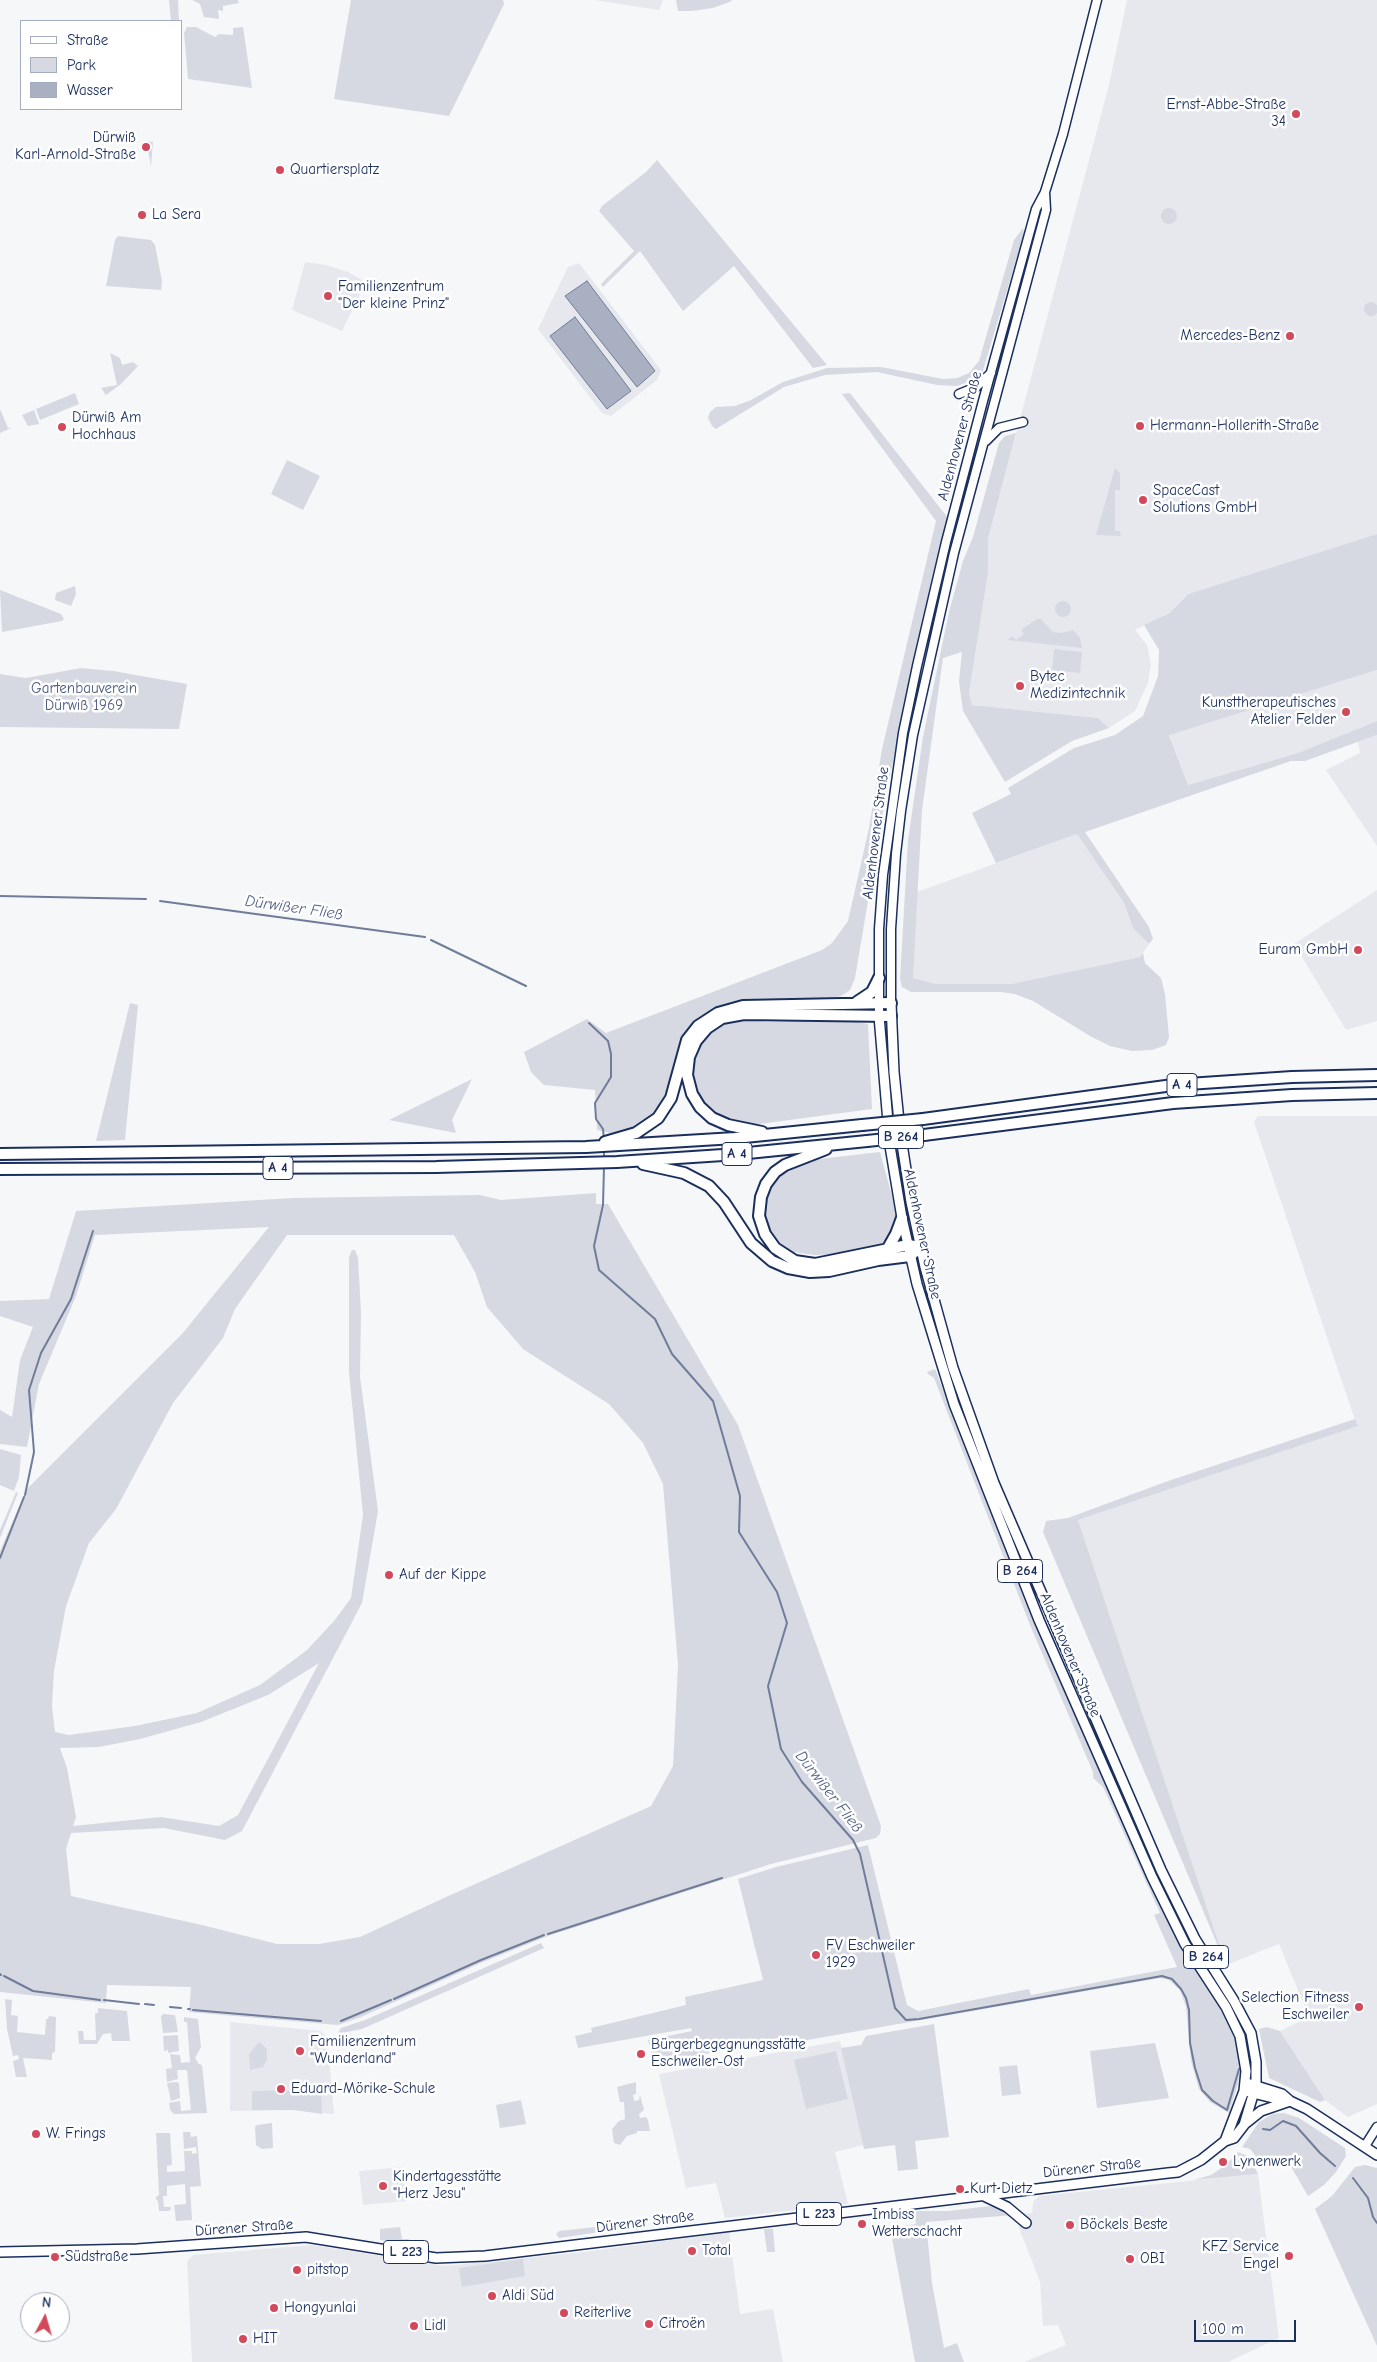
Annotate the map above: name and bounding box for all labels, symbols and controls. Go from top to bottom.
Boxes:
legend [20,20,182,110]
text: Straße [67,31,108,49]
text: Park [67,56,96,74]
text: Wasser [67,81,113,99]
place label: Ernst-Abbe-Straße 34 [1166,96,1286,131]
marker: Ernst-Abbe-Straße 34 [1290,108,1302,120]
place label: Dürwiß Karl-Arnold-Straße [15,129,136,164]
marker: Dürwiß Karl-Arnold-Straße [140,141,152,153]
place label: Quartiersplatz [290,161,379,179]
marker: Quartiersplatz [274,164,286,176]
place label: La Sera [152,206,201,224]
marker: La Sera [136,209,148,221]
place label: Familienzentrum "Der kleine Prinz" [338,278,449,313]
marker: Familienzentrum "Der kleine Prinz" [322,290,334,302]
place label: Mercedes-Benz [1180,327,1280,345]
marker: Mercedes-Benz [1284,330,1296,342]
street label: Aldenhovener Straße [934,369,986,503]
place label: Dürwiß Am Hochhaus [72,409,141,444]
place label: Hermann-Hollerith-Straße [1150,417,1319,435]
marker: Hermann-Hollerith-Straße [1134,420,1146,432]
marker: Dürwiß Am Hochhaus [56,421,68,433]
place label: SpaceCast Solutions GmbH [1153,482,1257,517]
marker: SpaceCast Solutions GmbH [1137,494,1149,506]
place label: Bytec Medizintechnik [1030,668,1125,703]
park label: Gartenbauverein Dürwiß 1969 [31,680,137,715]
marker: Bytec Medizintechnik [1014,680,1026,692]
place label: Kunsttherapeutisches Atelier Felder [1202,694,1336,729]
marker: Kunsttherapeutisches Atelier Felder [1340,706,1352,718]
street label: Aldenhovener Straße [859,766,893,900]
water label: Dürwißer Fließ [244,892,344,924]
place label: Euram GmbH [1258,941,1348,959]
marker: Euram GmbH [1352,944,1364,956]
road number: A 4 [1167,1074,1197,1096]
road number: B 264 [878,1126,924,1148]
road number: A 4 [722,1142,752,1166]
road number: A 4 [263,1156,293,1180]
street label: Aldenhovener Straße [899,1167,945,1301]
road number: B 264 [998,1560,1042,1582]
place label: Auf der Kippe [399,1566,486,1584]
marker: Auf der Kippe [383,1569,395,1581]
street label: Aldenhovener Straße [1036,1590,1104,1720]
water label: Dürwißer Fließ [791,1747,867,1837]
place label: FV Eschweiler 1929 [826,1937,915,1972]
road number: B 264 [1184,1945,1228,1968]
marker: FV Eschweiler 1929 [810,1949,822,1961]
place label: Selection Fitness Eschweiler [1242,1989,1349,2024]
marker: Selection Fitness Eschweiler [1353,2001,1365,2013]
place label: Familienzentrum "Wunderland" [310,2033,416,2068]
place label: Bürgerbegegnungsstätte Eschweiler-Ost [651,2036,806,2071]
marker: Familienzentrum "Wunderland" [294,2045,306,2057]
marker: Bürgerbegegnungsstätte Eschweiler-Ost [635,2048,647,2060]
place label: Eduard-Mörike-Schule [291,2080,435,2098]
marker: Eduard-Mörike-Schule [275,2083,287,2095]
place label: W. Frings [46,2125,106,2143]
marker: W. Frings [30,2128,42,2140]
place label: Lynenwerk [1233,2153,1301,2171]
street label: Dürener Straße [1042,2154,1142,2182]
marker: Lynenwerk [1217,2156,1229,2168]
place label: Kindertagesstätte "Herz Jesu" [393,2168,501,2203]
marker: Kindertagesstätte "Herz Jesu" [377,2180,389,2192]
place label: Kurt Dietz [970,2180,1032,2198]
marker: Kurt Dietz [954,2183,966,2195]
road number: L 223 [796,2202,842,2226]
place label: Imbiss Wetterschacht [872,2206,962,2241]
street label: Dürener Straße [595,2207,695,2237]
street label: Dürener Straße [194,2216,294,2240]
place label: Böckels Beste [1080,2216,1168,2234]
marker: Imbiss Wetterschacht [856,2218,868,2230]
marker: Böckels Beste [1064,2219,1076,2231]
place label: KFZ Service Engel [1202,2238,1279,2273]
road number: L 223 [384,2240,428,2264]
place label: Total [702,2242,731,2260]
marker: Total [686,2245,698,2257]
place label: Südstraße [65,2248,128,2266]
place label: OBI [1140,2250,1165,2268]
marker: KFZ Service Engel [1283,2250,1295,2262]
marker: Südstraße [49,2251,61,2263]
marker: OBI [1124,2253,1136,2265]
place label: pitstop [307,2261,349,2279]
marker: pitstop [291,2264,303,2276]
place label: Aldi Süd [502,2287,554,2305]
marker: Aldi Süd [486,2290,498,2302]
north arrow [20,2292,70,2342]
text: N [41,2294,52,2312]
place label: Hongyunlai [284,2299,356,2317]
marker: Hongyunlai [268,2302,280,2314]
place label: Reiterlive [574,2304,631,2322]
marker: Reiterlive [558,2307,570,2319]
scale bar [1197,2310,1300,2342]
place label: Citroën [659,2315,705,2333]
place label: Lidl [424,2317,446,2335]
marker: Citroën [643,2318,655,2330]
marker: Lidl [408,2320,420,2332]
text: 100 m [1202,2320,1244,2338]
place label: HIT [253,2330,278,2348]
marker: HIT [237,2333,249,2345]

